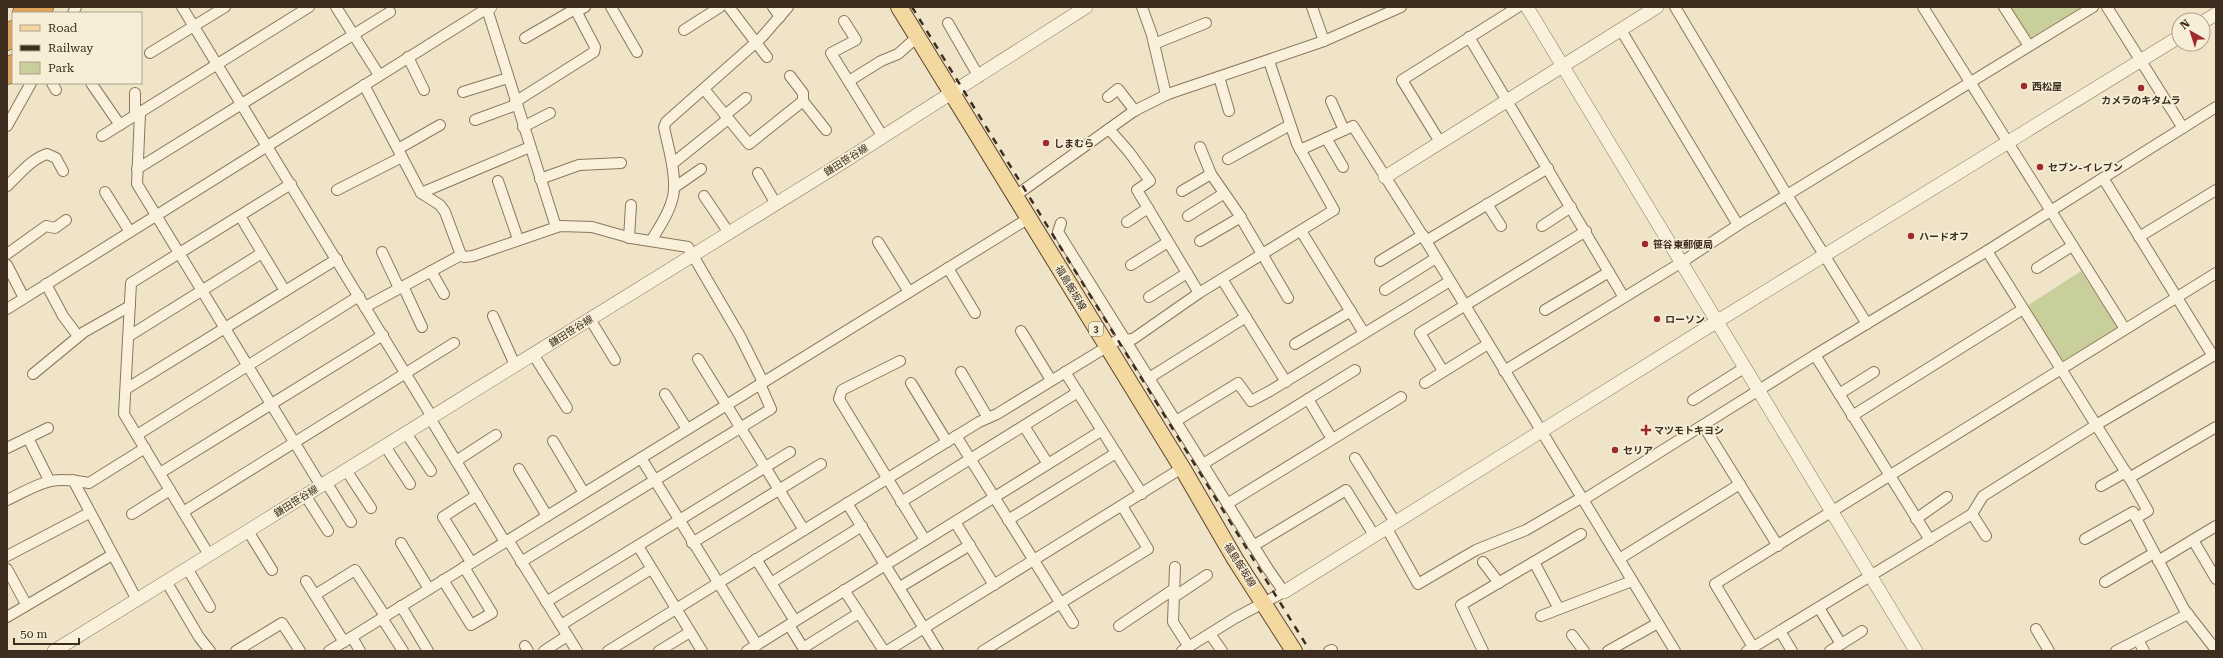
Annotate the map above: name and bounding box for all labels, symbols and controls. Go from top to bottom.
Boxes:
legend [12,12,142,84]
north arrow [2171,12,2211,52]
text: N [2178,17,2193,32]
text: Road [48,21,78,35]
text: Railway [48,41,94,55]
text: Park [48,61,75,75]
marker: 西松屋 [2019,81,2029,91]
place label: 西松屋 [2032,81,2062,92]
marker: カメラのキタムラ [2136,83,2146,93]
place label: カメラのキタムラ [2101,95,2181,106]
marker: しまむら [1041,138,1051,148]
place label: しまむら [1054,138,1094,149]
street label: 鎌田笹谷線 [822,142,870,178]
marker: セブン-イレブン [2035,162,2045,172]
place label: セブン-イレブン [2048,162,2123,173]
marker: ハードオフ [1906,231,1916,241]
place label: ハードオフ [1919,231,1969,242]
marker: 笹谷東郵便局 [1640,239,1650,249]
place label: 笹谷東郵便局 [1653,239,1713,250]
street label: 福島飯坂線 [1053,264,1089,312]
street label: 鎌田笹谷線 [547,313,595,349]
marker: ローソン [1652,314,1662,324]
place label: ローソン [1665,314,1705,325]
road number: 3 [1089,322,1103,336]
marker: マツモトキヨシ [1641,425,1651,435]
place label: マツモトキヨシ [1654,425,1724,436]
marker: セリア [1610,445,1620,455]
place label: セリア [1623,445,1653,456]
street label: 鎌田笹谷線 [272,483,320,519]
street label: 福島飯坂線 [1222,541,1258,589]
scale bar [14,620,79,646]
text: 50 m [20,627,47,641]

